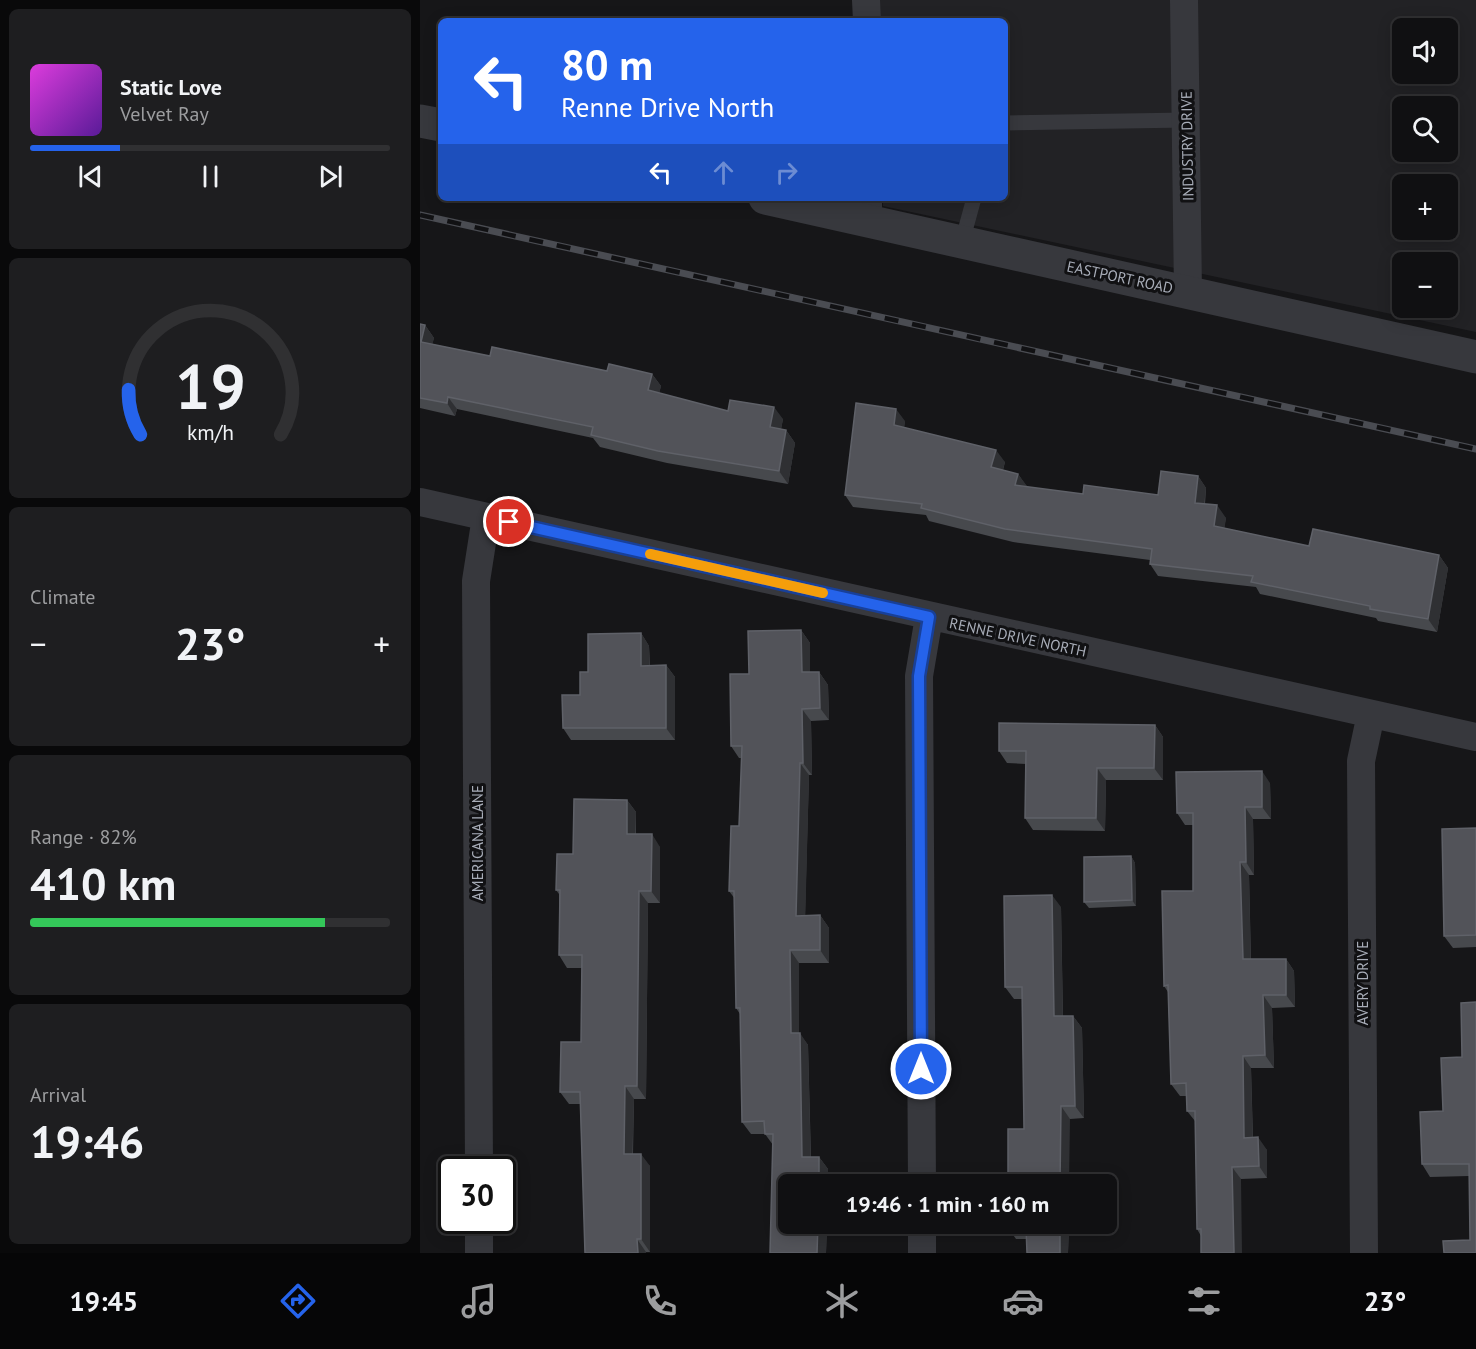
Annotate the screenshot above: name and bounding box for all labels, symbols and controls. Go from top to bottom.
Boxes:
map controls [1392,18,1458,318]
button: sound [1392,18,1458,84]
text: 80 m [561,37,653,92]
icon: left [462,42,540,120]
text: Static Love [120,73,222,101]
text: Renne Drive North [561,90,774,124]
street label: INDUSTRY DRIVE [1177,91,1197,201]
button: search [1392,96,1458,162]
text: Velvet Ray [120,101,209,127]
icon: left [644,156,677,189]
icon: ahead [707,156,740,189]
icon: right [770,156,803,189]
icon: previous [74,160,107,193]
icon: pause [194,160,227,193]
icon: next [314,160,347,193]
button: + [1392,174,1458,240]
button: − [1392,252,1458,318]
street label: EASTPORT ROAD [1065,256,1175,298]
text: 19 [175,345,245,426]
text: km/h [186,418,233,446]
pin [483,496,534,547]
icon: arrive [492,505,525,538]
text: Climate [30,584,96,610]
street label: RENNE DRIVE NORTH [948,613,1088,661]
text: 23° [175,614,245,672]
text: − [30,622,47,665]
text: + [373,622,390,665]
street label: AMERICANA LANE [468,785,487,901]
text: Range · 82% [30,824,137,850]
text: 410 km [30,854,176,912]
street label: AVERY DRIVE [1353,941,1372,1025]
position arrow [889,1037,953,1101]
text: Arrival [30,1082,86,1108]
text: 19:46 [30,1112,144,1170]
speed limit sign: 30 [438,1156,516,1234]
text: 19:46 · 1 min · 160 m [846,1190,1049,1218]
icon: directions [277,1280,319,1322]
icon: music [458,1280,500,1322]
icon: phone [639,1280,681,1322]
icon: climate [821,1280,863,1322]
icon: car [1002,1280,1044,1322]
icon: filters [1183,1280,1225,1322]
text: 19:45 [70,1284,138,1318]
text: 23° [1364,1284,1406,1318]

